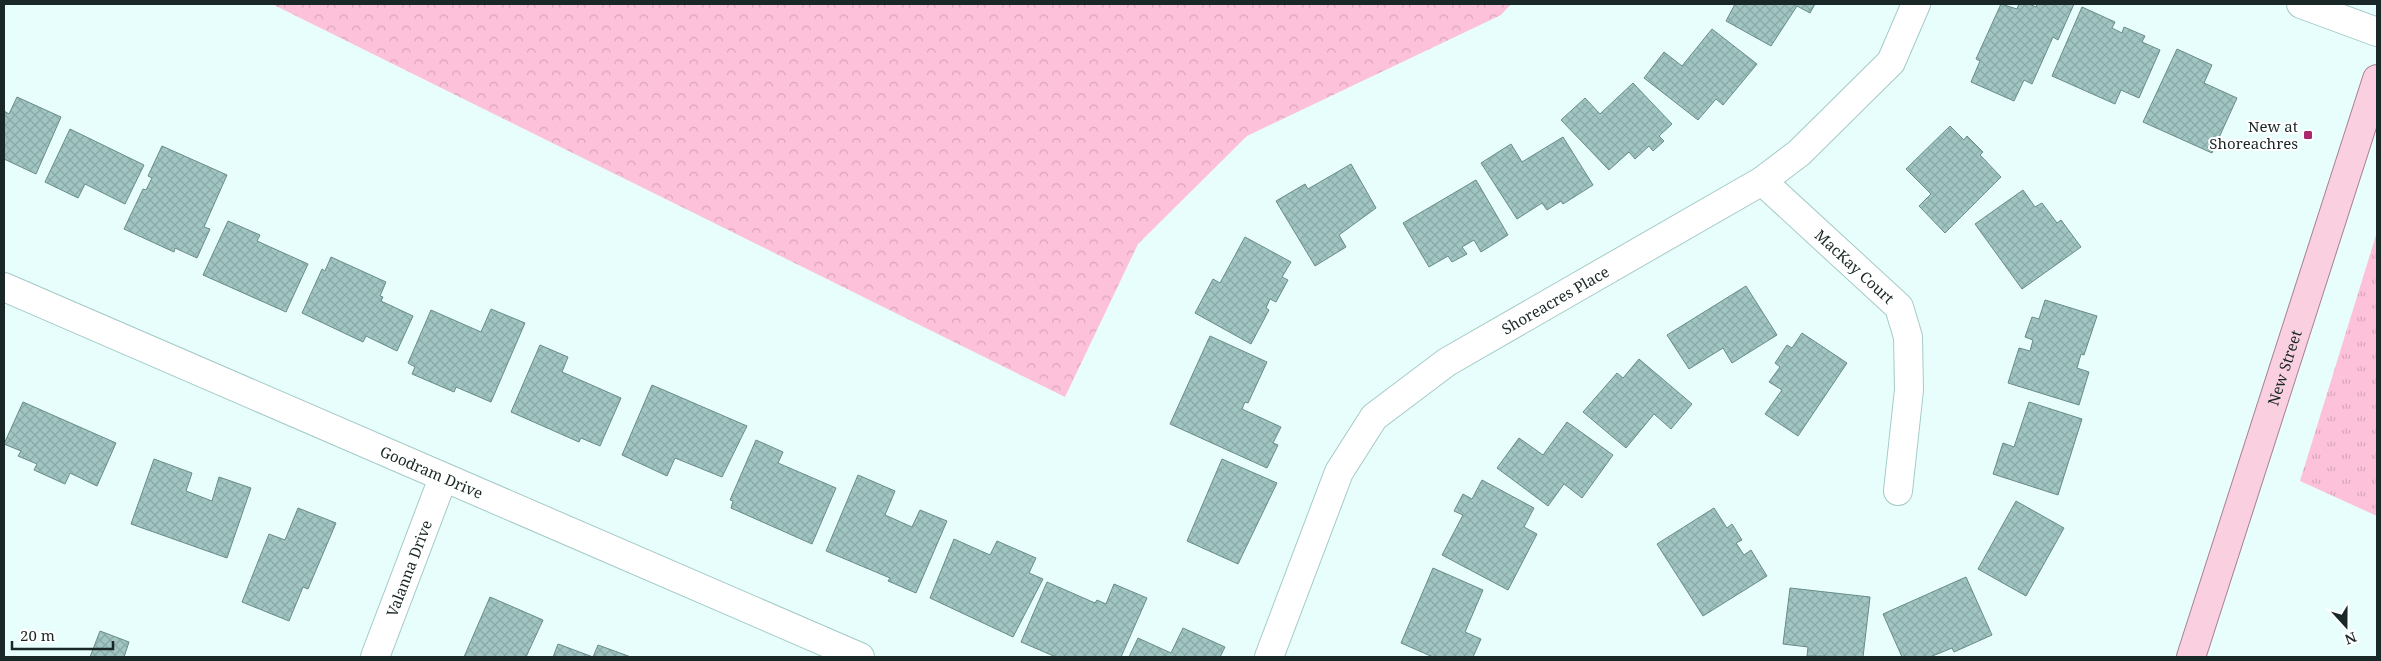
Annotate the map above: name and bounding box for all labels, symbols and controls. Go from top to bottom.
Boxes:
place label: New at Shoreachres [2209,116,2298,153]
marker: New at Shoreachres [2302,129,2314,141]
street label: MacKay Court [1811,225,1899,308]
street label: Shoreacres Place [1498,261,1612,339]
street label: New Street [2263,327,2306,408]
street label: Goodram Drive [377,441,486,503]
street label: Valanna Drive [381,517,436,619]
north arrow [2321,601,2371,651]
scale bar [12,618,114,650]
text: 20 m [20,625,55,645]
text: N [2342,628,2359,649]

